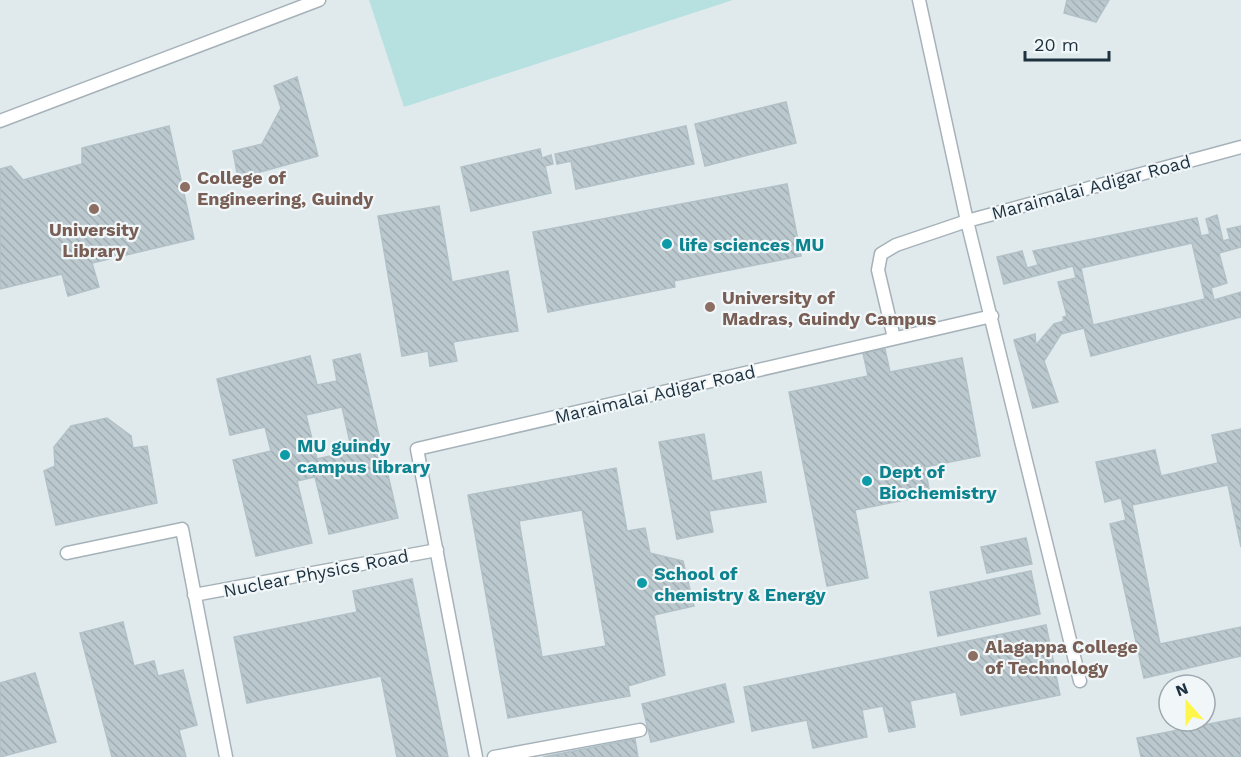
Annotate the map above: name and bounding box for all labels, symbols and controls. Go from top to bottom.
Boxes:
scale bar [1025,24,1109,62]
text: 20 m [1034,34,1079,55]
street label: Maraimalai Adigar Road [989,150,1193,224]
place label: College of Engineering, Guindy [197,167,374,209]
marker: College of Engineering, Guindy [178,180,192,194]
marker: University Library [87,202,101,216]
place label: University Library [49,219,140,261]
place label: life sciences MU [679,234,824,255]
marker: life sciences MU [660,237,674,251]
place label: University of Madras, Guindy Campus [722,287,937,329]
marker: University of Madras, Guindy Campus [703,300,717,314]
street label: Maraimalai Adigar Road [553,361,757,427]
place label: MU guindy campus library [297,435,431,477]
marker: MU guindy campus library [278,448,292,462]
place label: Dept of Biochemistry [879,461,997,503]
marker: Dept of Biochemistry [860,474,874,488]
street label: Nuclear Physics Road [222,545,410,601]
place label: School of chemistry & Energy [654,563,826,605]
marker: School of chemistry & Energy [635,576,649,590]
place label: Alagappa College of Technology [985,636,1138,678]
marker: Alagappa College of Technology [966,649,980,663]
north arrow [1157,673,1217,733]
text: N [1173,678,1191,700]

